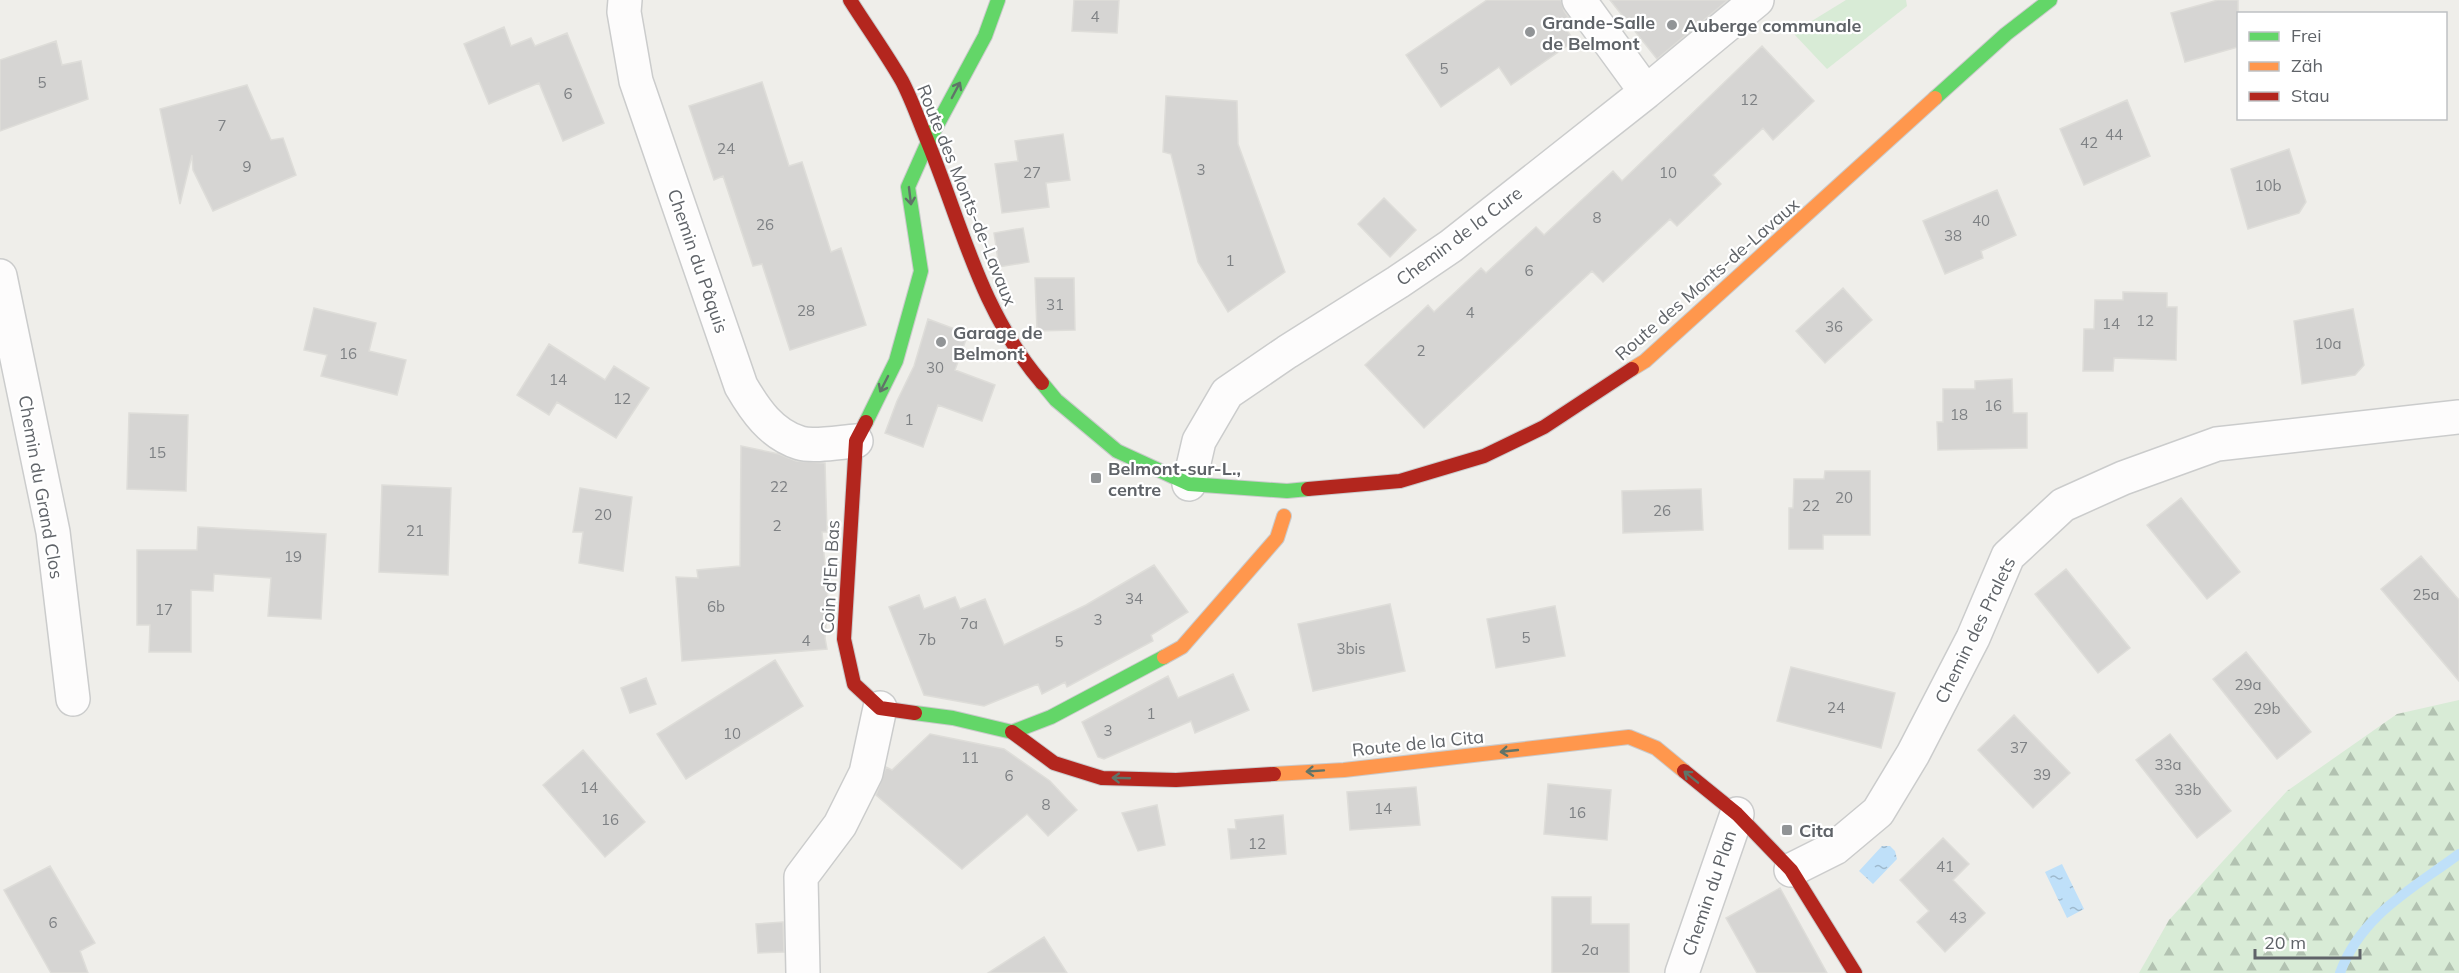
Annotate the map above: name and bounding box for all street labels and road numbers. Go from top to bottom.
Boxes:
street label: Route des Monts-de-Lavaux [912,81,1022,309]
street label: Chemin de la Cure [1391,181,1527,291]
street label: Chemin du Pâquis [663,186,733,336]
street label: Route des Monts-de-Lavaux [1610,192,1804,365]
street label: Chemin du Grand Clos [14,393,68,581]
street label: Coin d'En Bas [816,519,844,635]
street label: Chemin des Pralets [1930,553,2020,707]
street label: Route de la Cita [1351,725,1485,761]
street label: Chemin du Plan [1677,827,1741,959]

